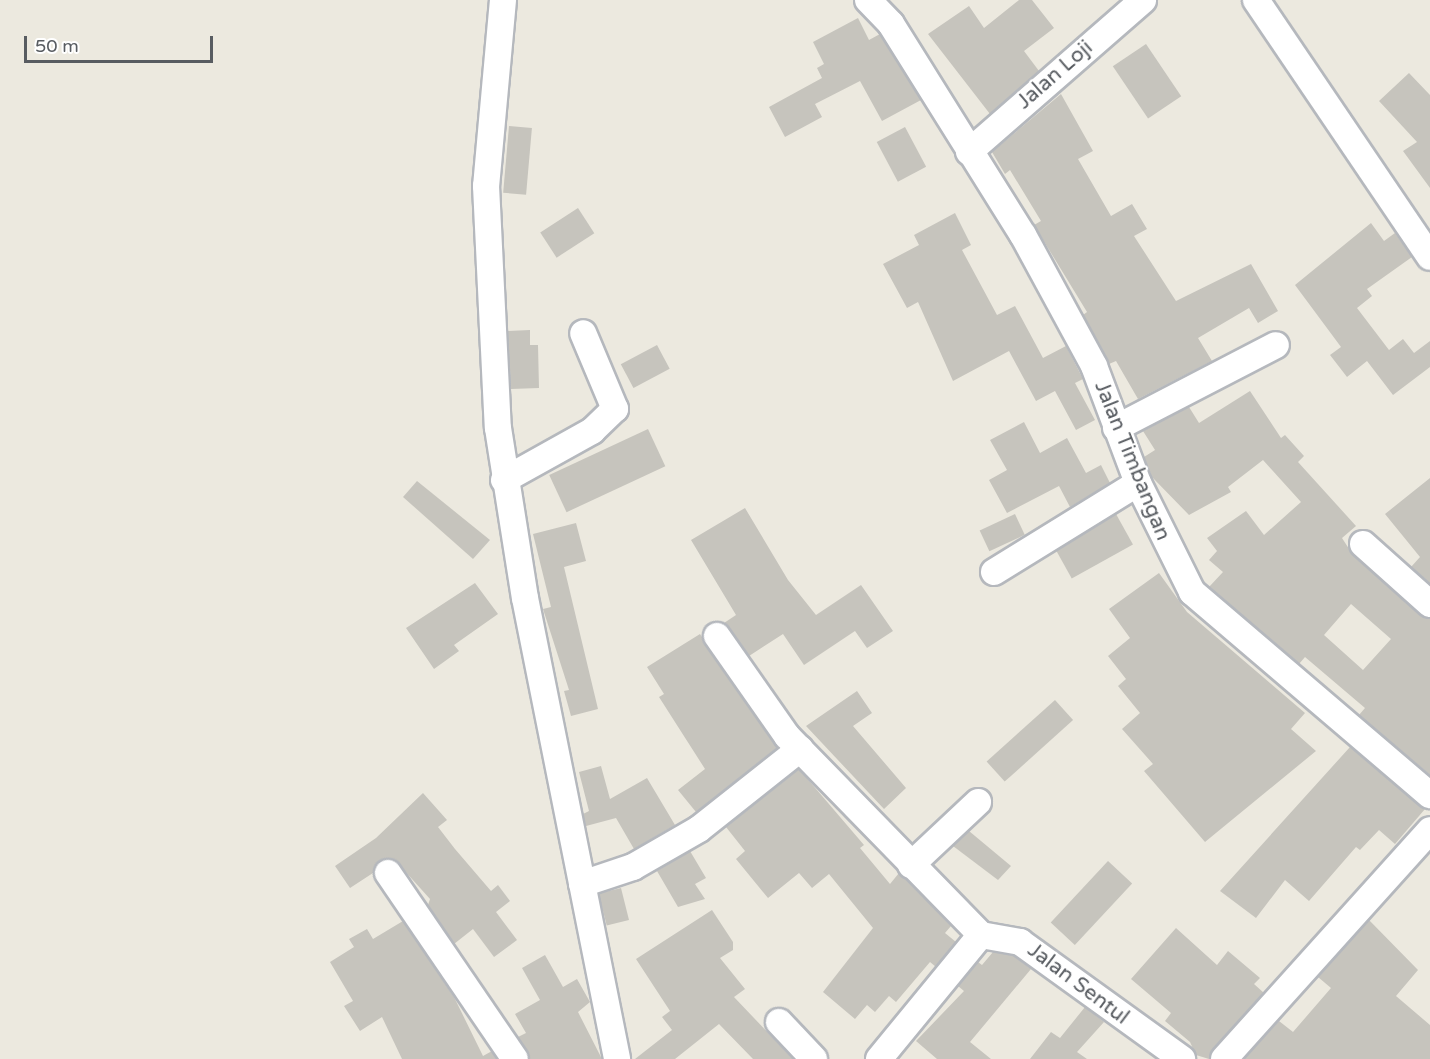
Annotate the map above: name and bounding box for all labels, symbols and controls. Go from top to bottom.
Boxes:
scale bar [27,24,216,62]
text: 50 m [35,35,79,57]
street label: Jalan Loji [1012,35,1098,115]
street label: Jalan Timbangan [1089,378,1175,544]
street label: Jalan Sentul [1022,938,1134,1030]

